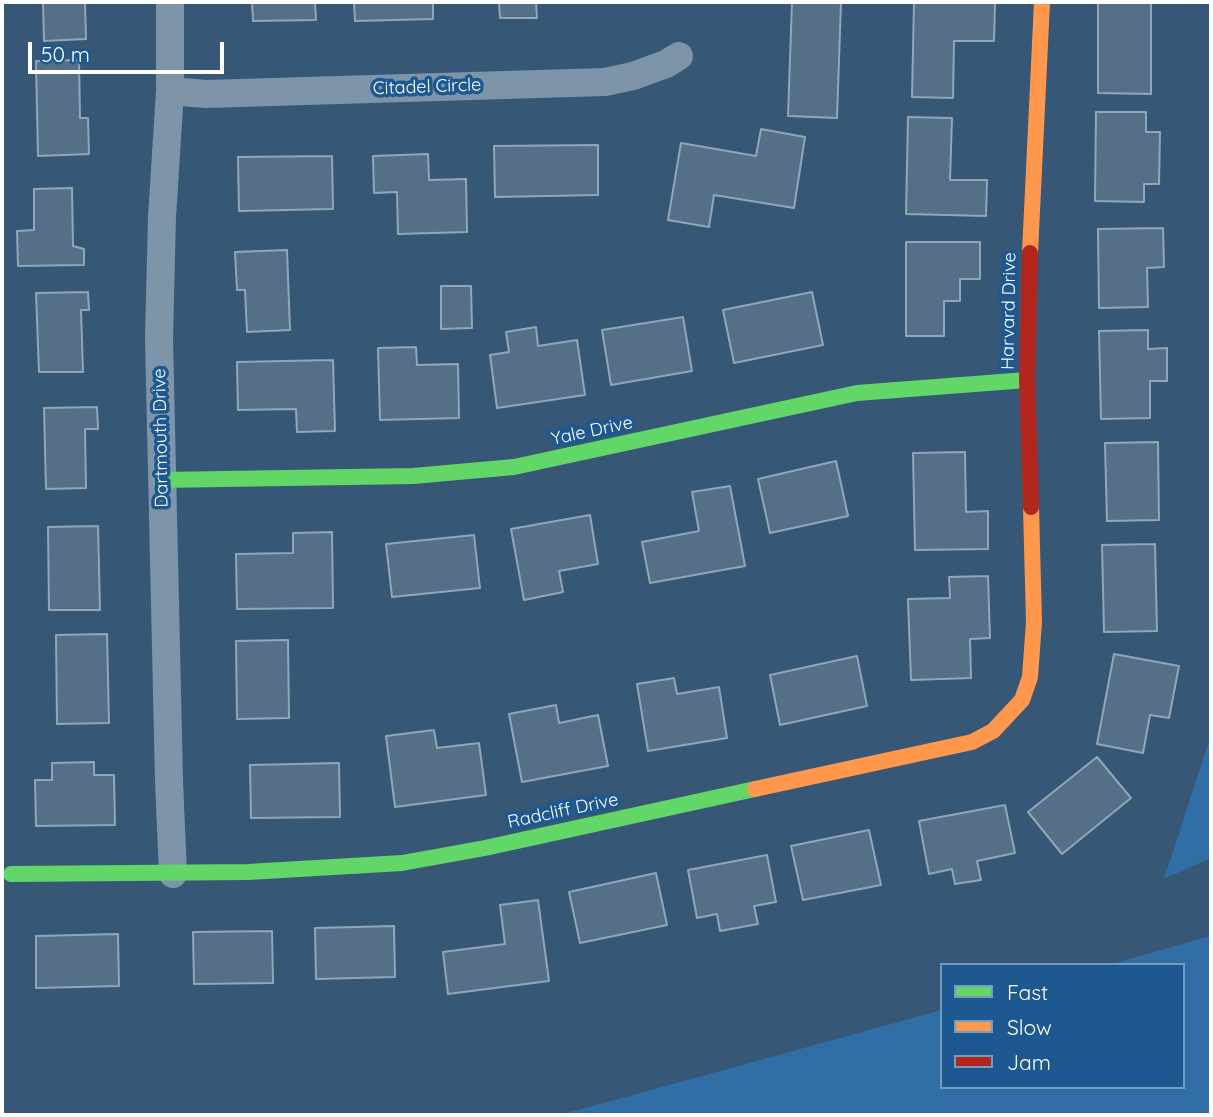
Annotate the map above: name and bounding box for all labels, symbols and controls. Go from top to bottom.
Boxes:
scale bar [32,28,228,72]
text: 50 m [41,41,90,67]
street label: Citadel Circle [372,74,482,100]
street label: Harvard Drive [997,252,1021,370]
street label: Dartmouth Drive [149,368,173,508]
street label: Yale Drive [549,412,635,450]
street label: Radcliff Drive [506,789,620,833]
legend [940,963,1185,1089]
text: Fast [1007,979,1048,1005]
text: Slow [1007,1014,1052,1040]
text: Jam [1007,1049,1051,1075]

